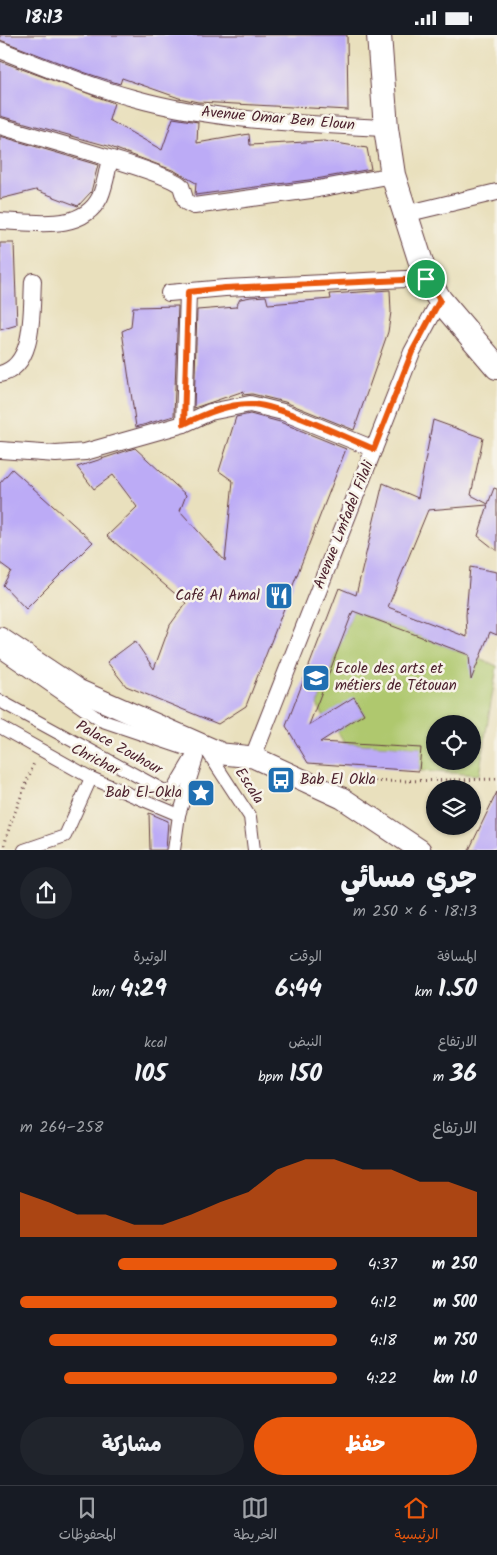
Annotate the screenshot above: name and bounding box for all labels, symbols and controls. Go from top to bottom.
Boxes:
text: 18:13 [25,3,63,33]
street label: Avenue Omar Ben Eloun [200,100,356,138]
pin [405,258,447,300]
icon: arrive [412,265,440,293]
street label: Avenue Lmfadel Filali [307,456,381,593]
restaurant icon: Café Al Amal [264,581,294,611]
place label: Café Al Amal [175,584,260,608]
place label: Ecole des arts et métiers de Tétouan [335,657,457,698]
school or university icon: Ecole des arts et métiers de Tétouan [301,663,331,693]
street label: Palace Zouhour [71,714,168,782]
map controls [426,715,481,835]
button: locate [426,715,481,770]
street label: Chrichar [66,737,125,783]
street label: Escala [228,763,270,809]
bus stop icon: Bab El Okla [266,765,296,795]
place label: Bab El Okla [300,768,376,792]
place icon: Bab El-Okla [186,778,216,808]
button: layers [426,780,481,835]
place label: Bab El-Okla [105,781,182,805]
text: جري مسائي [341,857,477,902]
button: share [20,867,72,919]
text: 18:13 · 6 × 250 m [353,899,477,924]
text: الوتيرة [133,946,167,968]
text: الوقت [289,946,322,968]
text: المسافة [437,946,477,968]
text: 4:29 [120,969,167,1009]
text: 6:44 [275,969,322,1009]
text: 1.50 [438,969,477,1009]
text: /km [92,981,120,1003]
text: km [415,981,438,1003]
text: النبض [289,1031,322,1053]
text: الارتفاع [438,1031,477,1053]
text: kcal [144,1032,167,1054]
text: 105 [134,1054,167,1094]
text: 150 [289,1054,322,1094]
text: 36 [450,1054,477,1094]
text: bpm [258,1066,289,1088]
text: m [433,1066,450,1088]
text: 258–264 m [20,1115,103,1140]
text: الارتفاع [432,1116,477,1141]
text: 4:37 [368,1252,397,1277]
text: 250 m [432,1252,477,1277]
text: 4:12 [370,1290,397,1315]
text: 500 m [433,1290,477,1315]
text: 4:18 [370,1328,397,1353]
text: 750 m [434,1328,477,1353]
text: 4:22 [366,1366,397,1391]
text: 1.0 km [433,1366,477,1391]
button: مشاركة [20,1417,244,1475]
button: حفظ [254,1417,477,1475]
tab: المحفوظات [59,1494,116,1547]
tab: الخريطة [234,1494,277,1547]
tab: الرئيسية [394,1494,438,1547]

